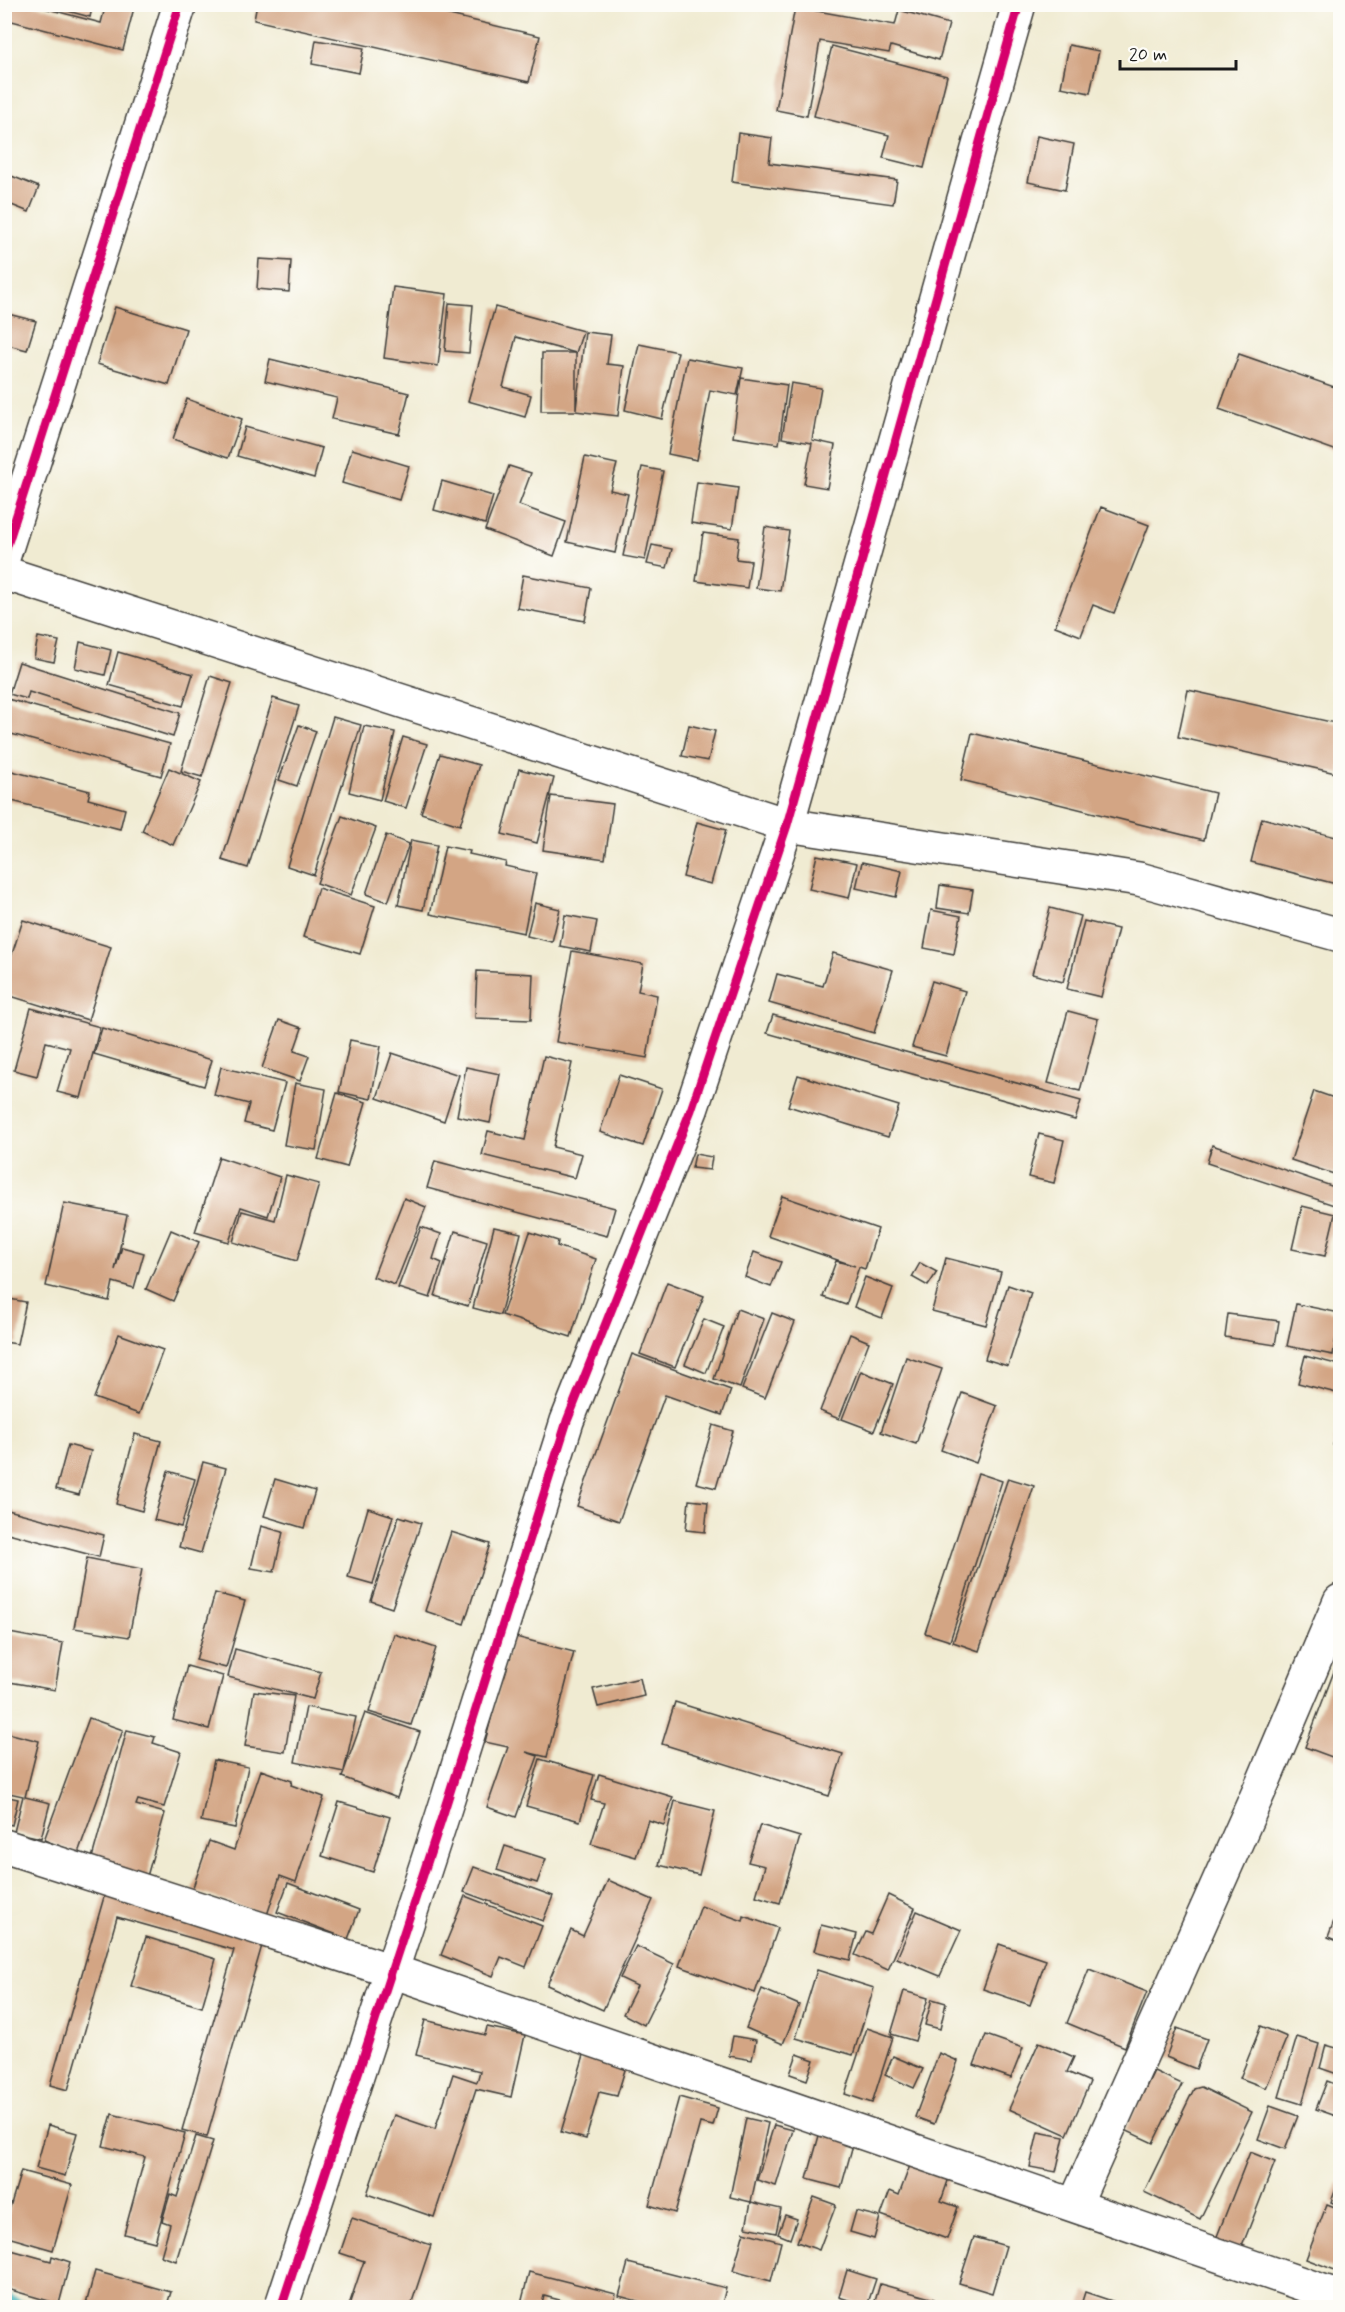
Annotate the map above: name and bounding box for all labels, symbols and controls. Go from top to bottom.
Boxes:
scale bar [1120,33,1236,71]
text: 20 m [1129,43,1167,67]

